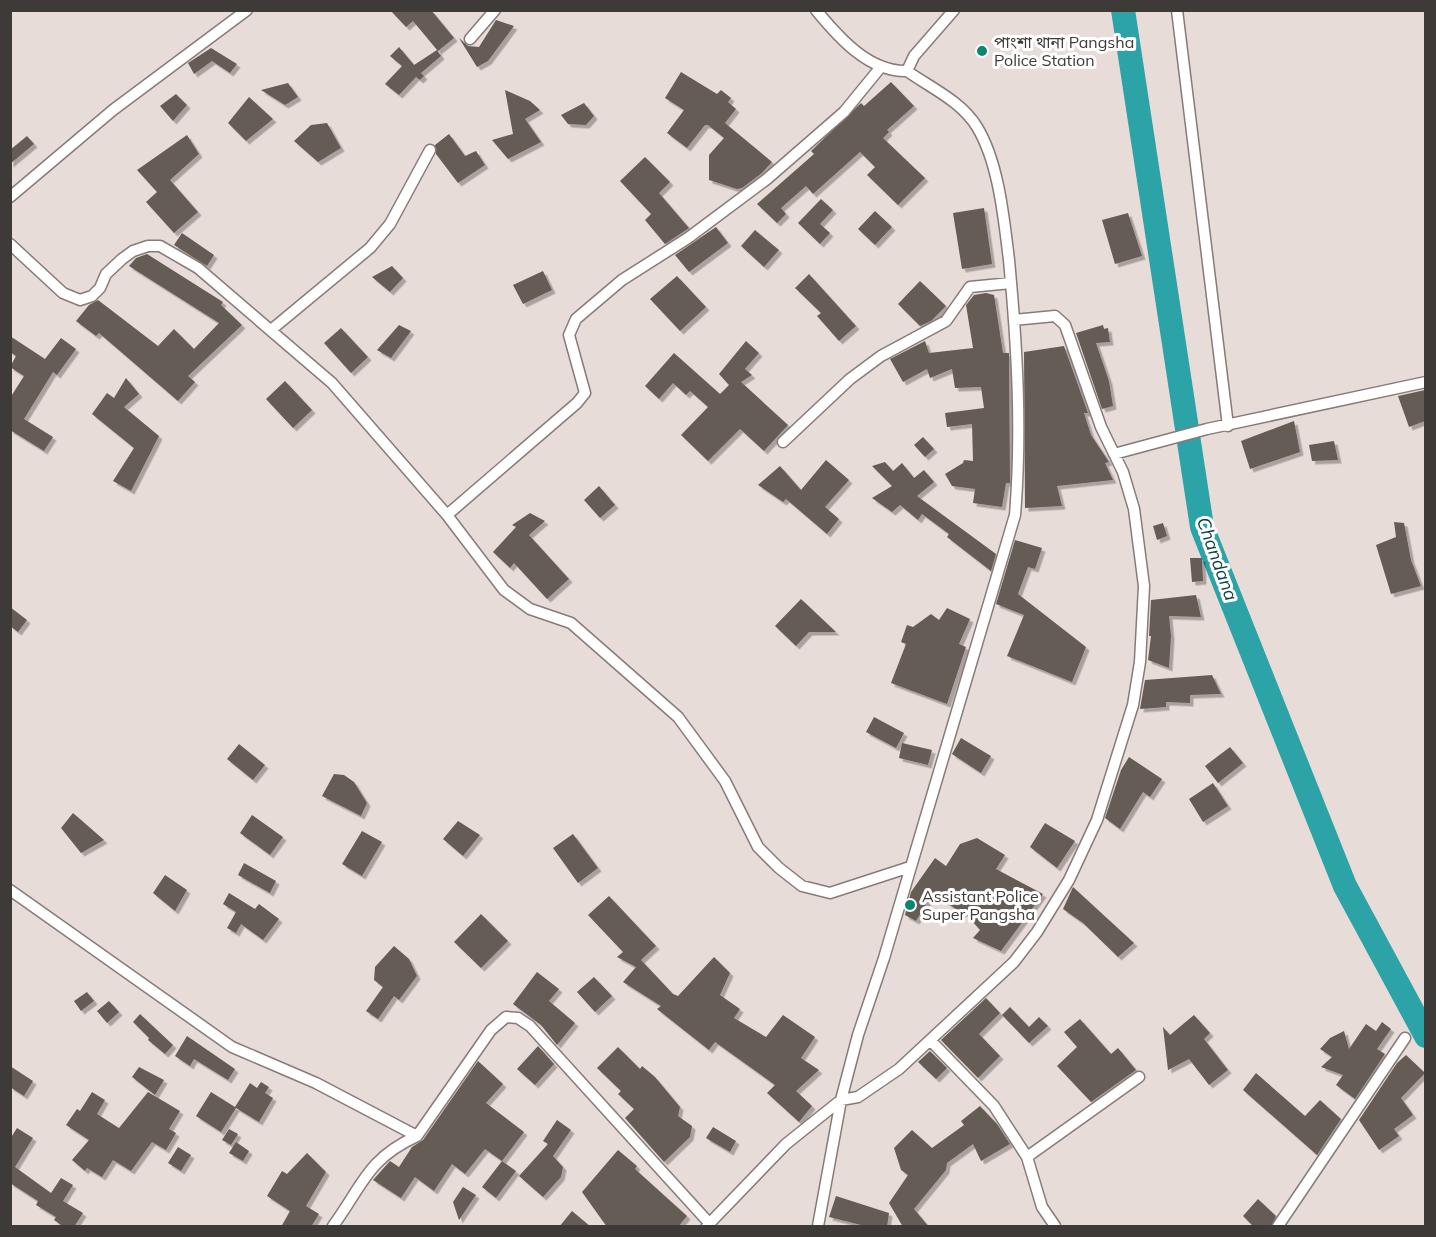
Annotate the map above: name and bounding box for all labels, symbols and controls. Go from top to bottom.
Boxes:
place label: পাংশা থানা Pangsha Police Station [994,32,1134,70]
marker: পাংশা থানা Pangsha Police Station [975,44,989,58]
water label: Chandana [1192,514,1243,604]
place label: Assistant Police Super Pangsha [922,886,1039,924]
marker: Assistant Police Super Pangsha [903,898,917,912]

